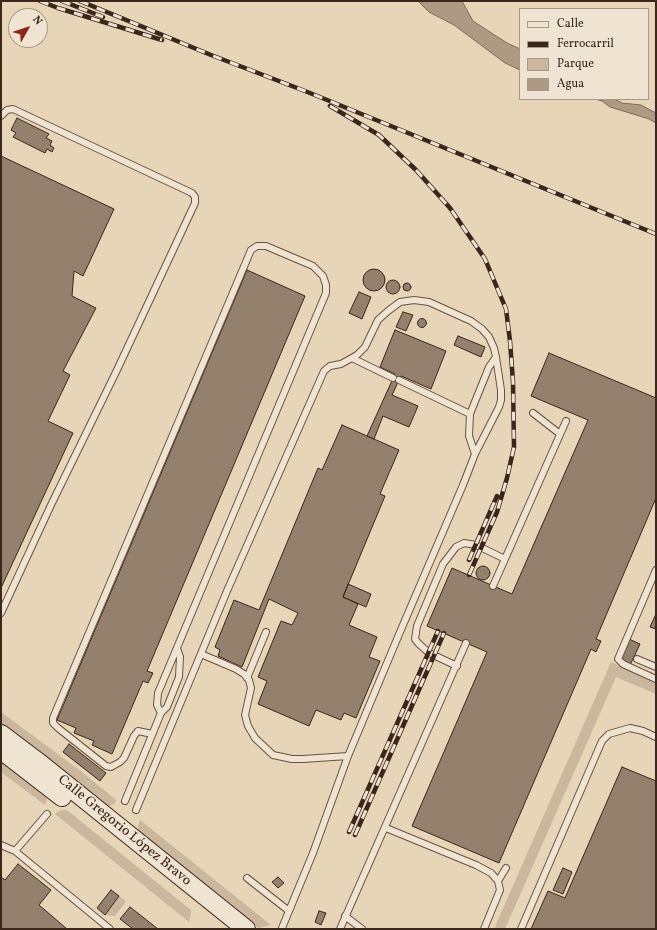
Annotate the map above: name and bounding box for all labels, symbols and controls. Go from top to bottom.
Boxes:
north arrow [8,8,48,48]
legend [519,8,649,100]
text: N [29,13,45,29]
text: Calle [557,16,584,32]
text: Ferrocarril [557,36,614,52]
text: Parque [557,56,594,72]
text: Agua [557,76,584,92]
street label: Calle Gregorio López Bravo [54,772,194,890]

